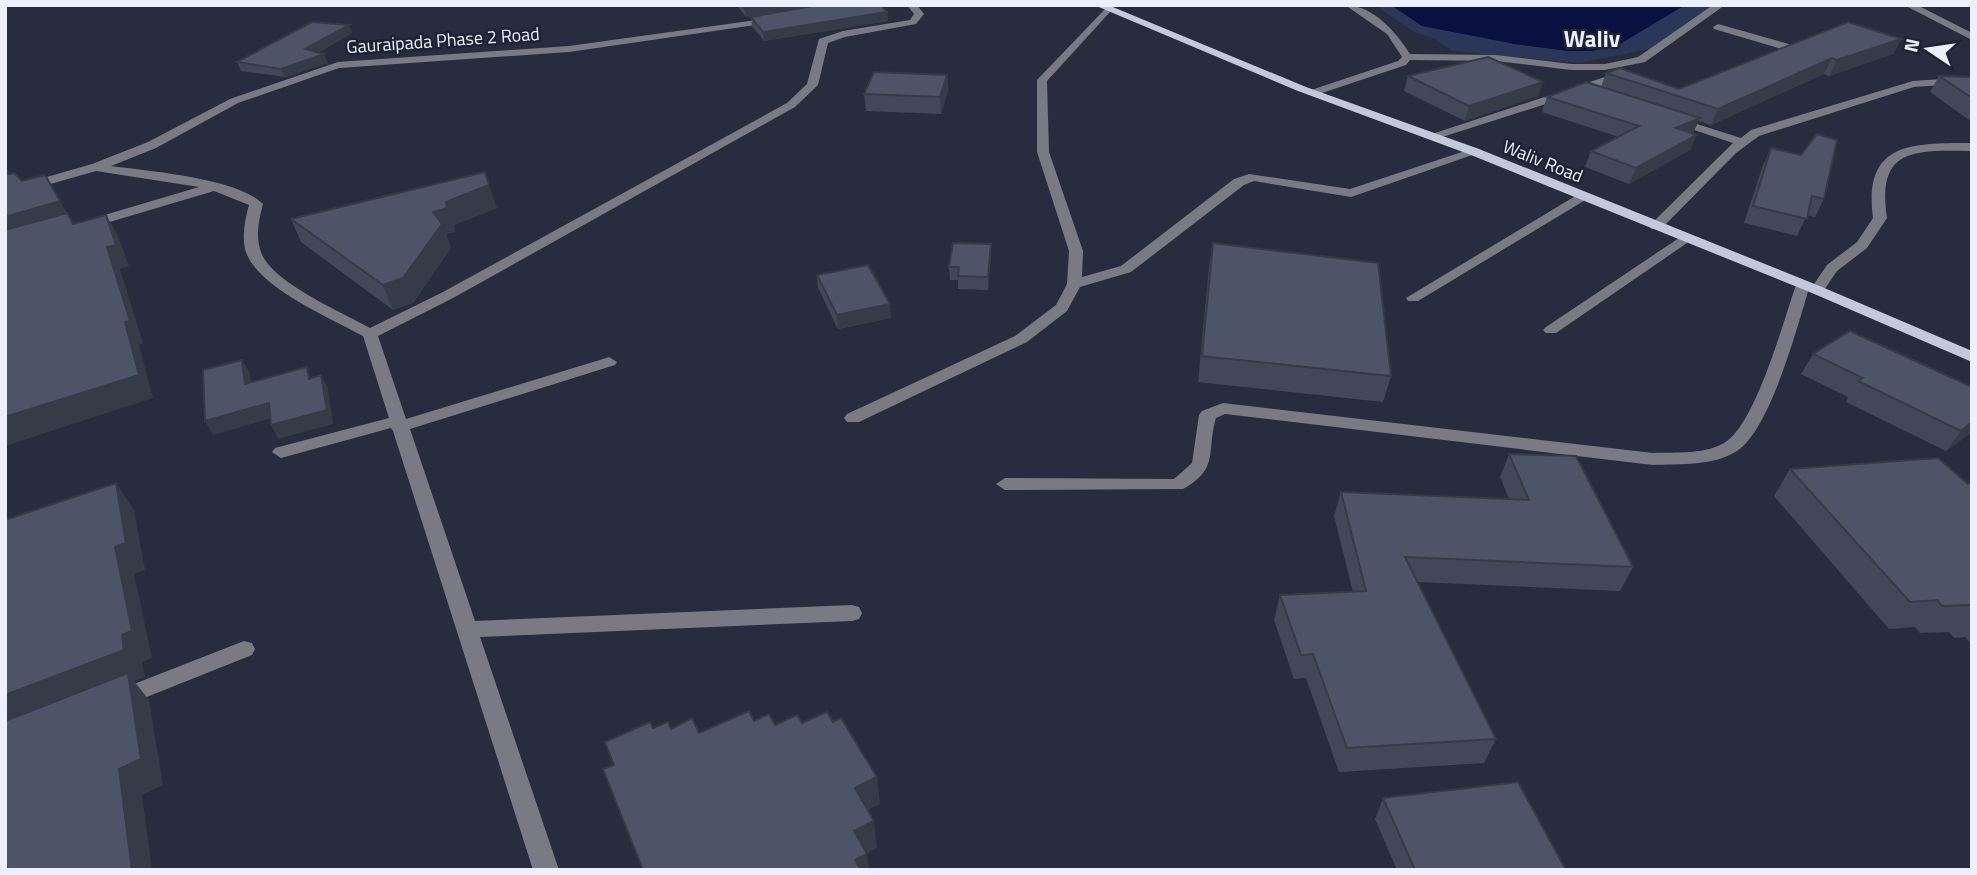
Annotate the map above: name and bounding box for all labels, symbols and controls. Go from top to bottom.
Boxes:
north arrow [1893,14,1963,84]
street label: Gauraipada Phase 2 Road [345,20,541,60]
district label: Waliv [1564,21,1621,56]
text: N [1895,35,1927,55]
street label: Waliv Road [1499,133,1587,189]

